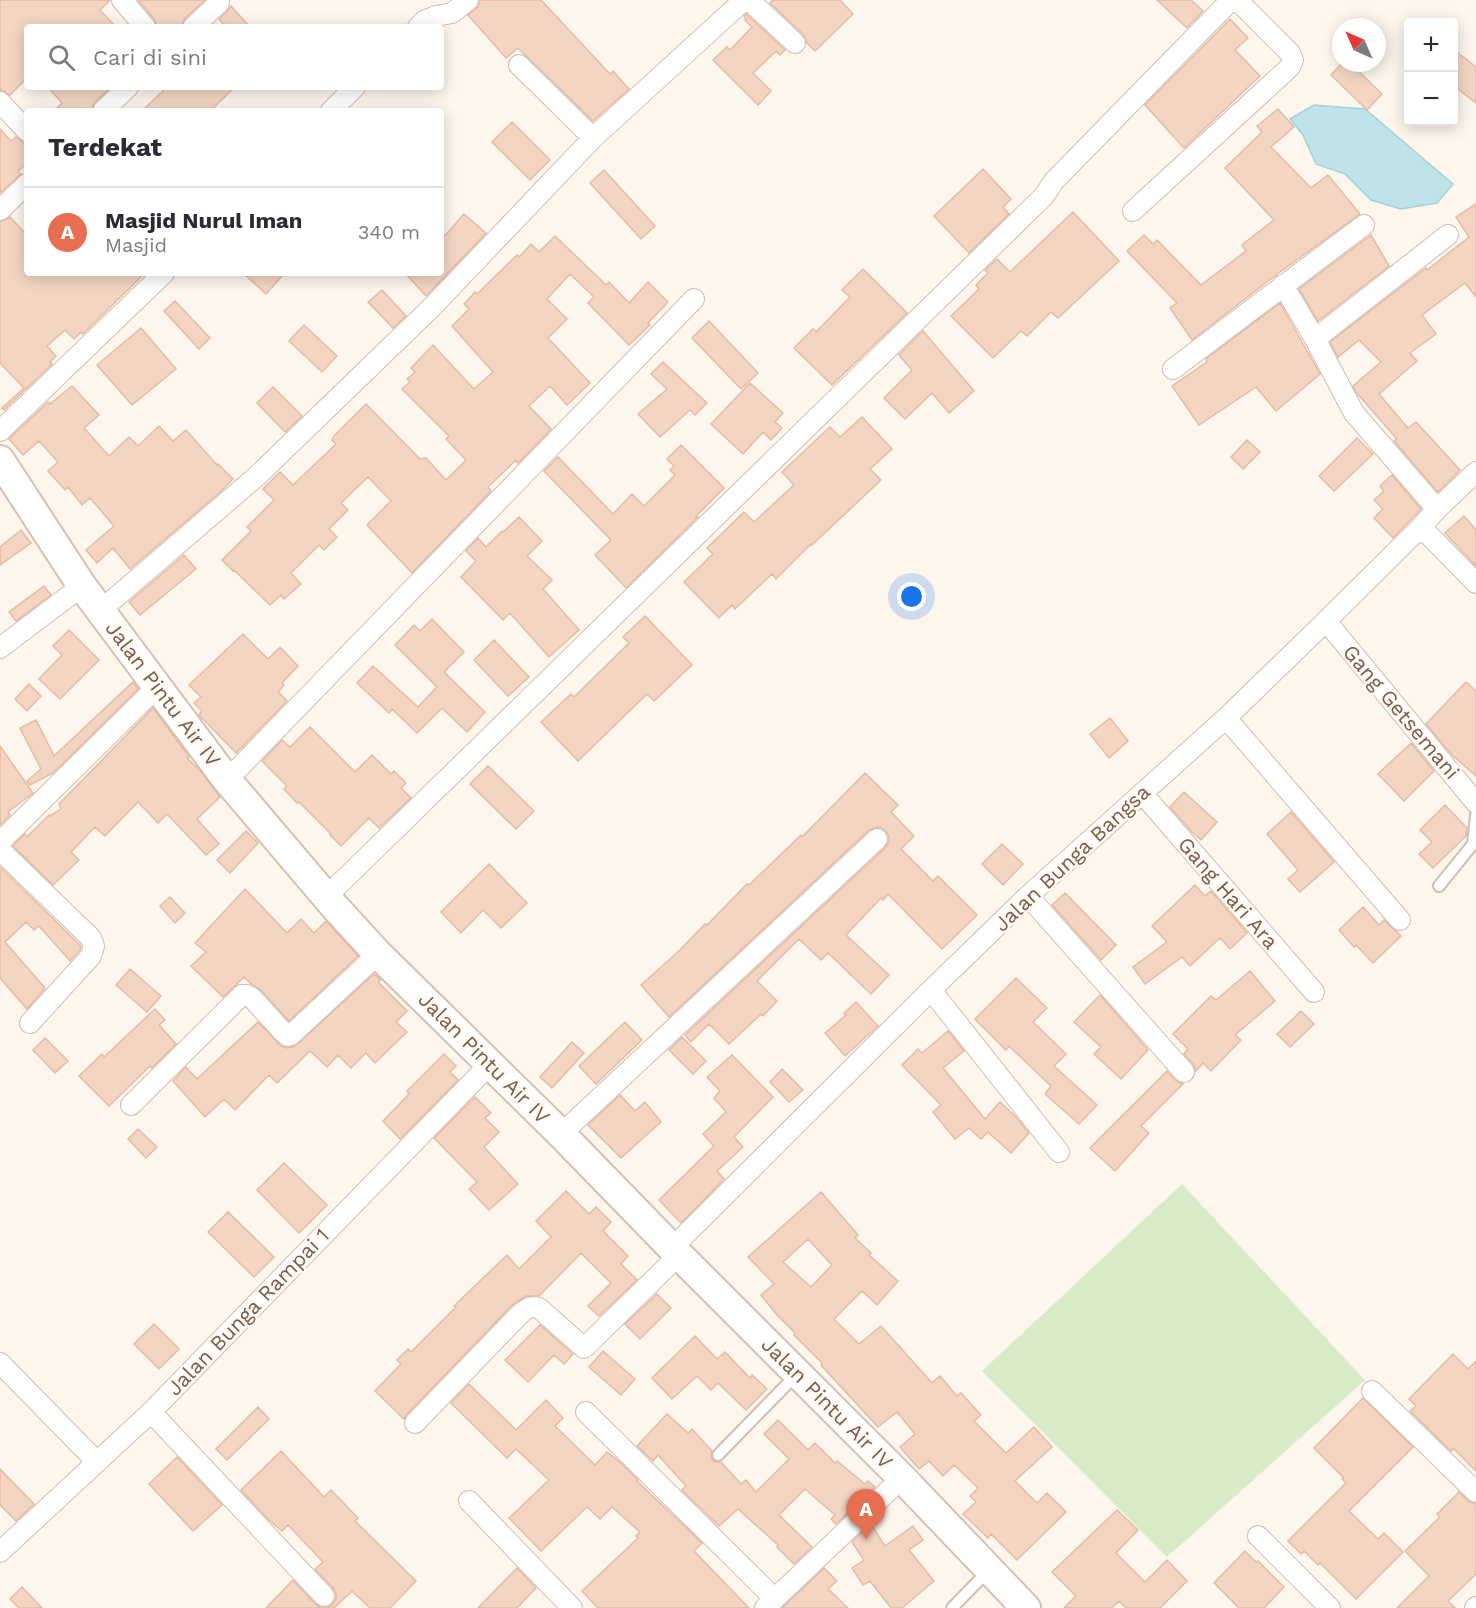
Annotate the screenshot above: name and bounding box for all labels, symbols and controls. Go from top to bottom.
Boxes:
north arrow [1332,18,1386,72]
map controls [1404,18,1458,126]
button: + [1404,18,1458,72]
search box [24,24,444,90]
icon: search [45,41,78,74]
text: Cari di sini [93,45,207,70]
button: − [1404,72,1458,126]
text: Terdekat [48,132,162,162]
text: Masjid Nurul Iman [105,208,302,233]
text: A [61,220,74,244]
text: 340 m [358,220,420,244]
text: Masjid [105,233,167,257]
your location [897,582,926,611]
street label: Jalan Pintu Air IV [101,616,226,772]
street label: Gang Getsemani [1338,639,1465,784]
street label: Jalan Bunga Bangsa [989,779,1155,936]
street label: Gang Hari Ara [1173,832,1284,954]
street label: Jalan Pintu Air IV [413,987,556,1129]
street label: Jalan Bunga Rampai 1 [161,1223,334,1400]
street label: Jalan Pintu Air IV [756,1332,899,1474]
pin: A [846,1490,886,1539]

